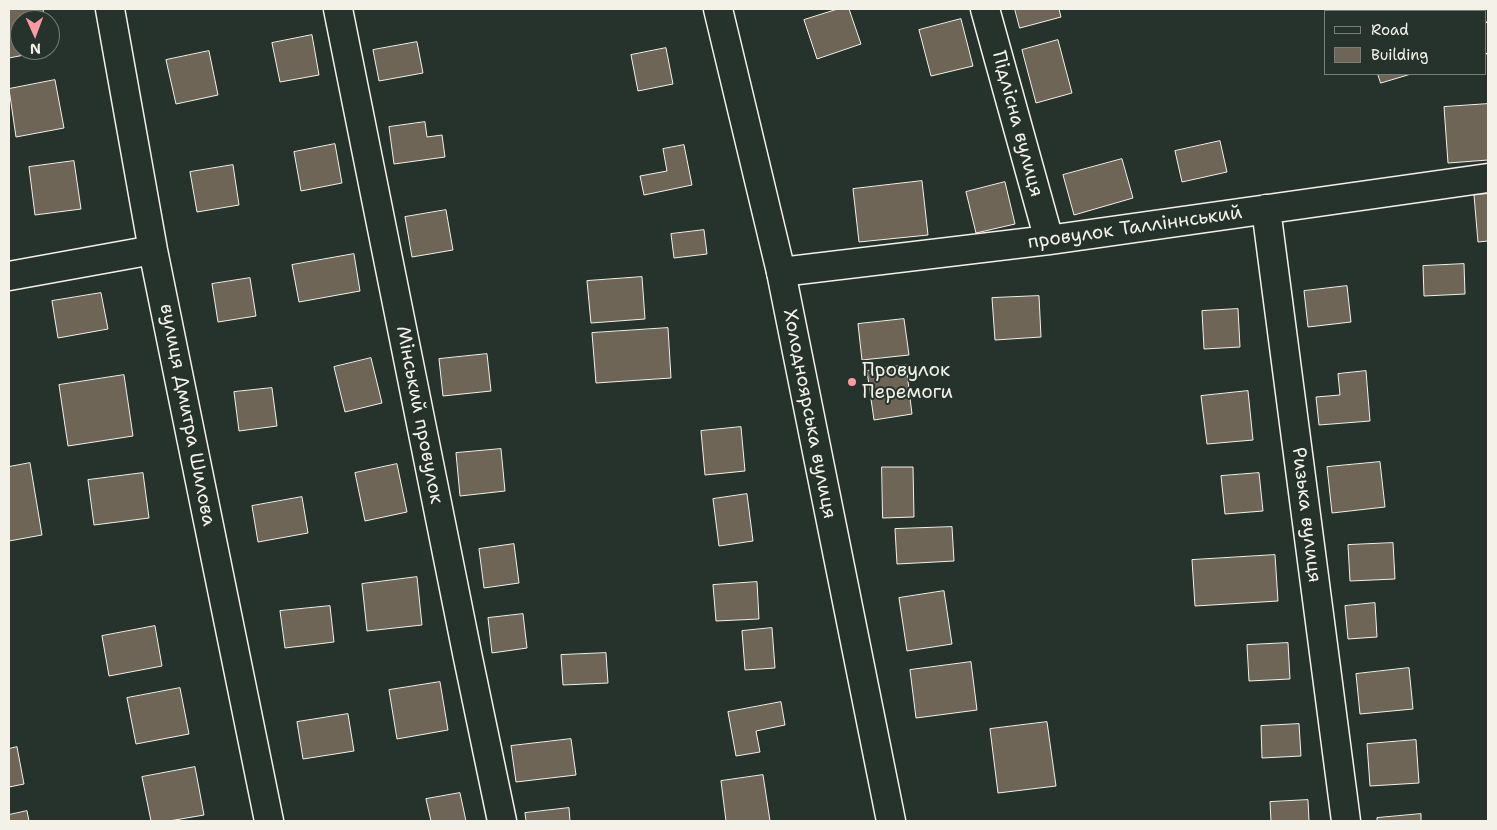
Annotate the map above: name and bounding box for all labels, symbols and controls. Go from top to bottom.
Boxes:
north arrow [10,10,60,60]
legend [1324,10,1487,75]
text: Road [1371,20,1409,40]
text: N [30,40,41,58]
text: Building [1371,45,1428,65]
street label: Підлісна вулиця [987,49,1047,199]
street label: провулок Талліннський [1026,202,1244,254]
street label: вулиця Дмитра Шилова [154,302,220,528]
street label: Холодноярська вулиця [777,307,841,521]
street label: Мінський провулок [391,324,447,506]
place label: Провулок Перемоги [862,360,953,404]
marker: Провулок Перемоги [846,376,858,388]
street label: Ризька вулиця [1286,446,1326,584]

